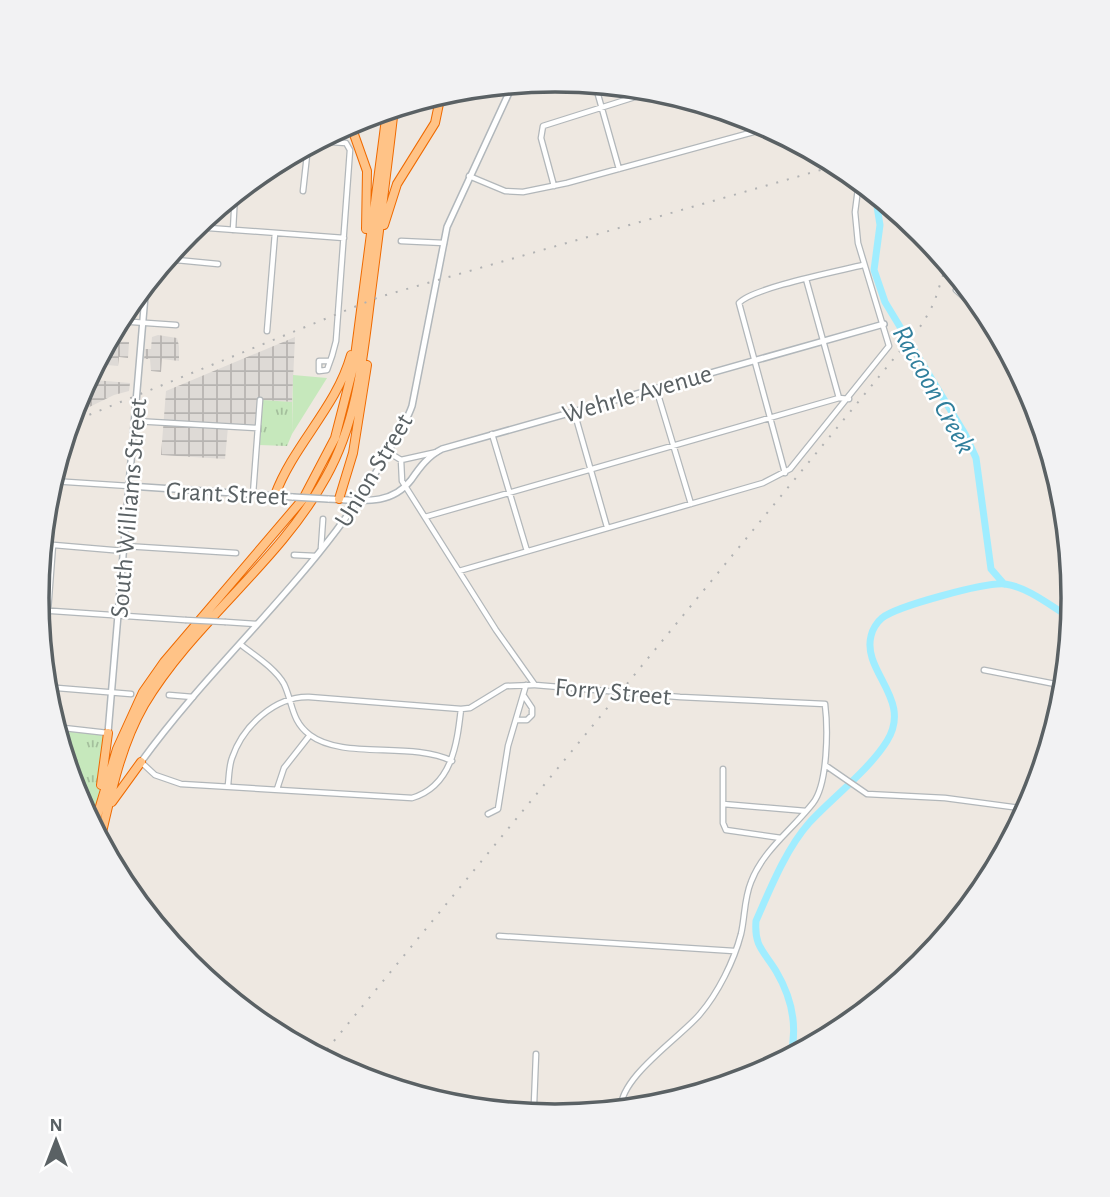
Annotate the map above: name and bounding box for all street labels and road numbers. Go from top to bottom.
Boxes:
street label: Wehrle Avenue [560,360,715,428]
street label: South Williams Street [106,397,152,619]
street label: Union Street [330,409,418,532]
street label: Grant Street [165,478,289,510]
street label: Forry Street [554,674,672,710]

